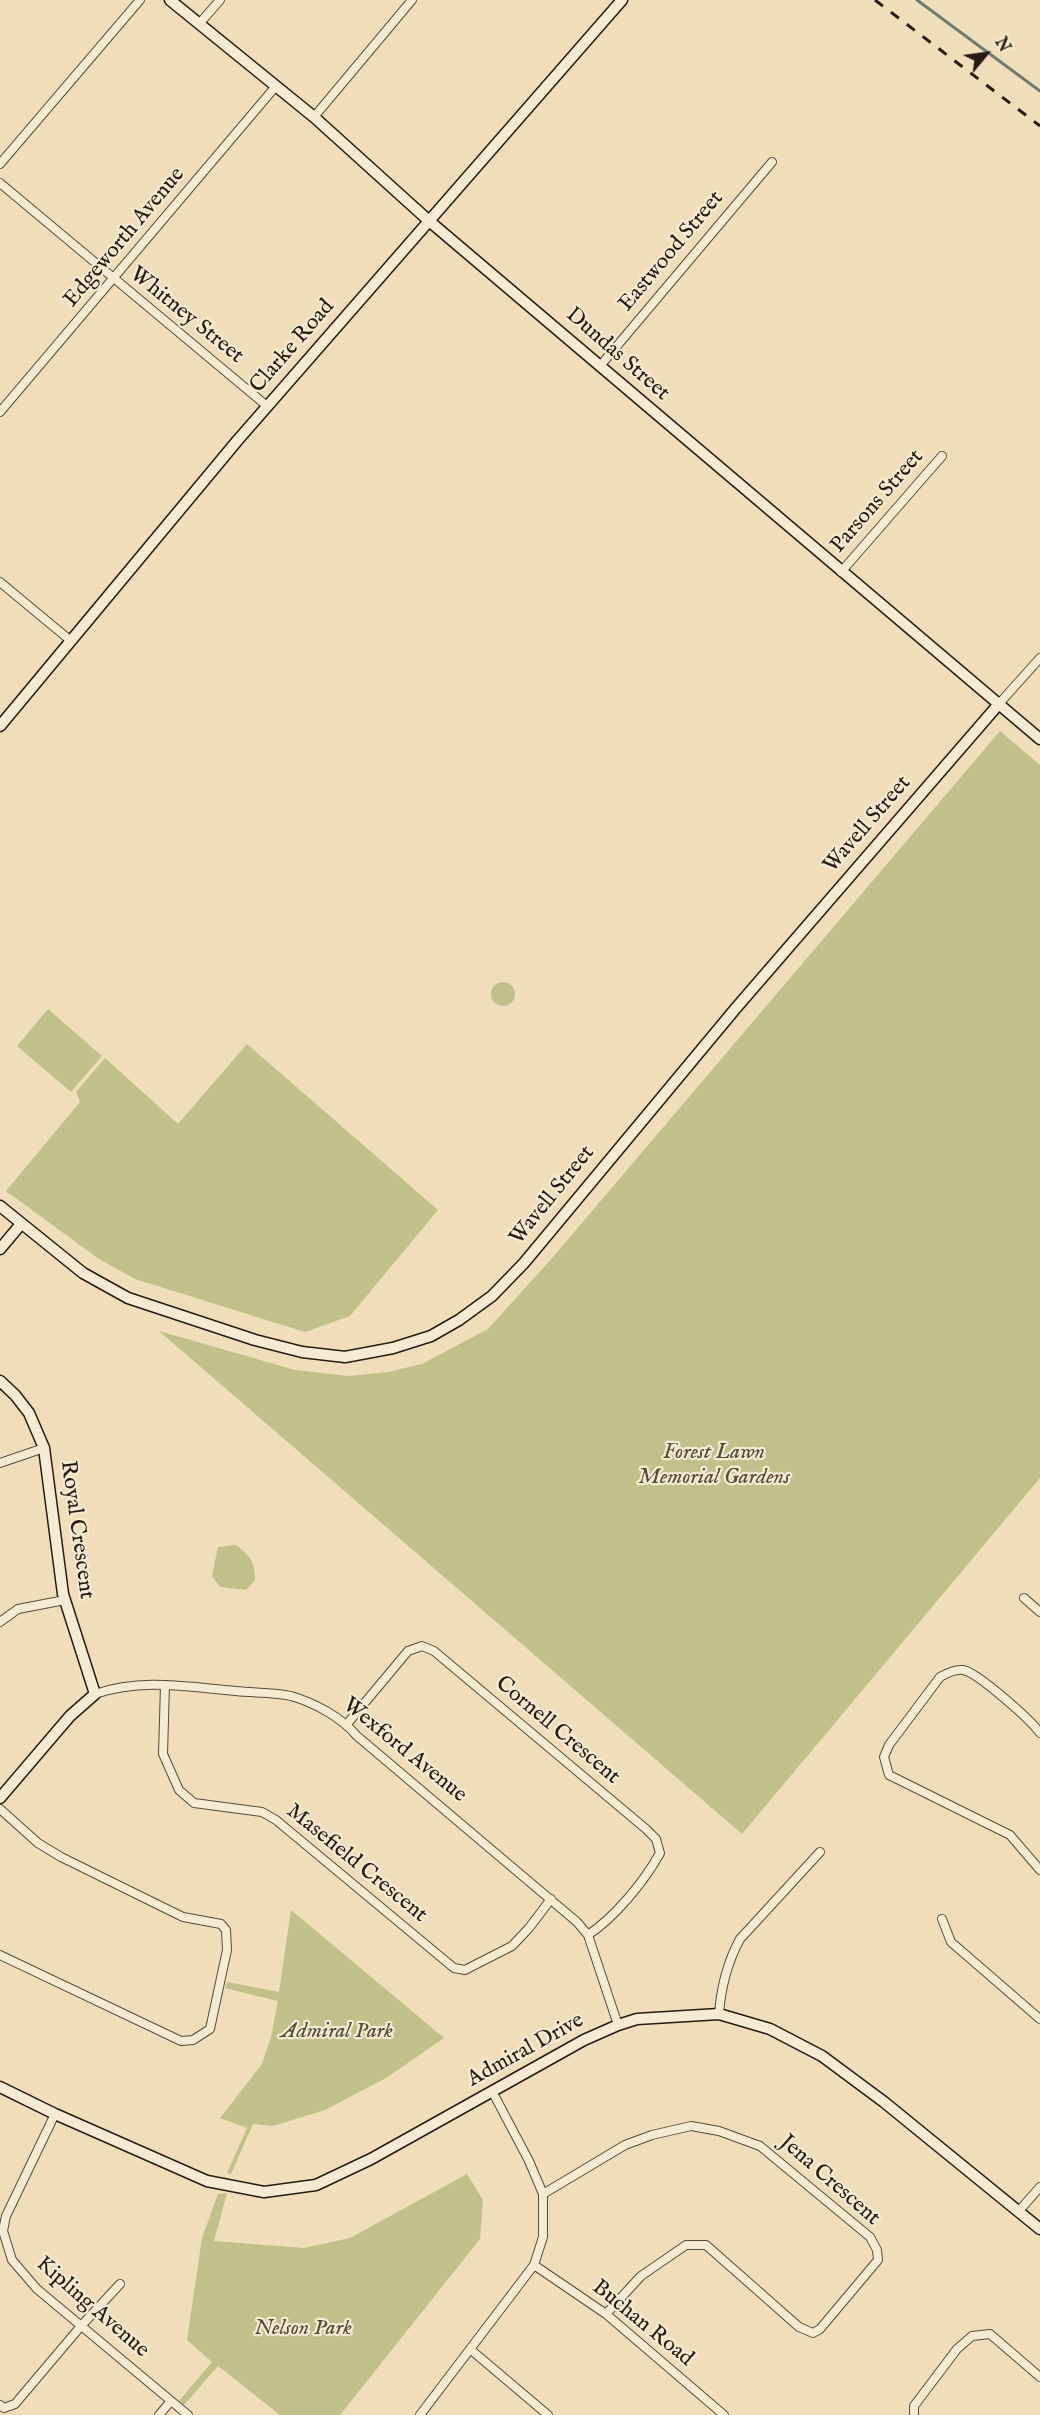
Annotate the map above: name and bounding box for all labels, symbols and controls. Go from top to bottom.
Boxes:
north arrow [956,24,1016,84]
text: N [990,34,1014,56]
street label: Edgeworth Avenue [59,163,191,313]
street label: Eastwood Street [614,186,730,318]
street label: Whitney Street [124,262,248,370]
street label: Clarke Road [245,295,341,399]
street label: Dundas Street [560,303,674,407]
street label: Parsons Street [826,445,930,559]
street label: Wavell Street [819,771,917,879]
street label: Wavell Street [505,1141,601,1251]
park label: Forest Lawn Memorial Gardens [638,1440,790,1492]
street label: Royal Crescent [53,1459,99,1601]
street label: Cornell Crescent [489,1671,625,1791]
street label: Wexford Avenue [337,1693,471,1809]
street label: Masefield Crescent [280,1799,432,1929]
street label: Admiral Drive [463,2008,589,2094]
park label: Admiral Park [281,2019,393,2045]
street label: Jena Crescent [773,2130,885,2232]
street label: Kipling Avenue [30,2252,154,2364]
street label: Buchan Road [586,2275,698,2373]
park label: Nelson Park [254,2316,352,2342]

